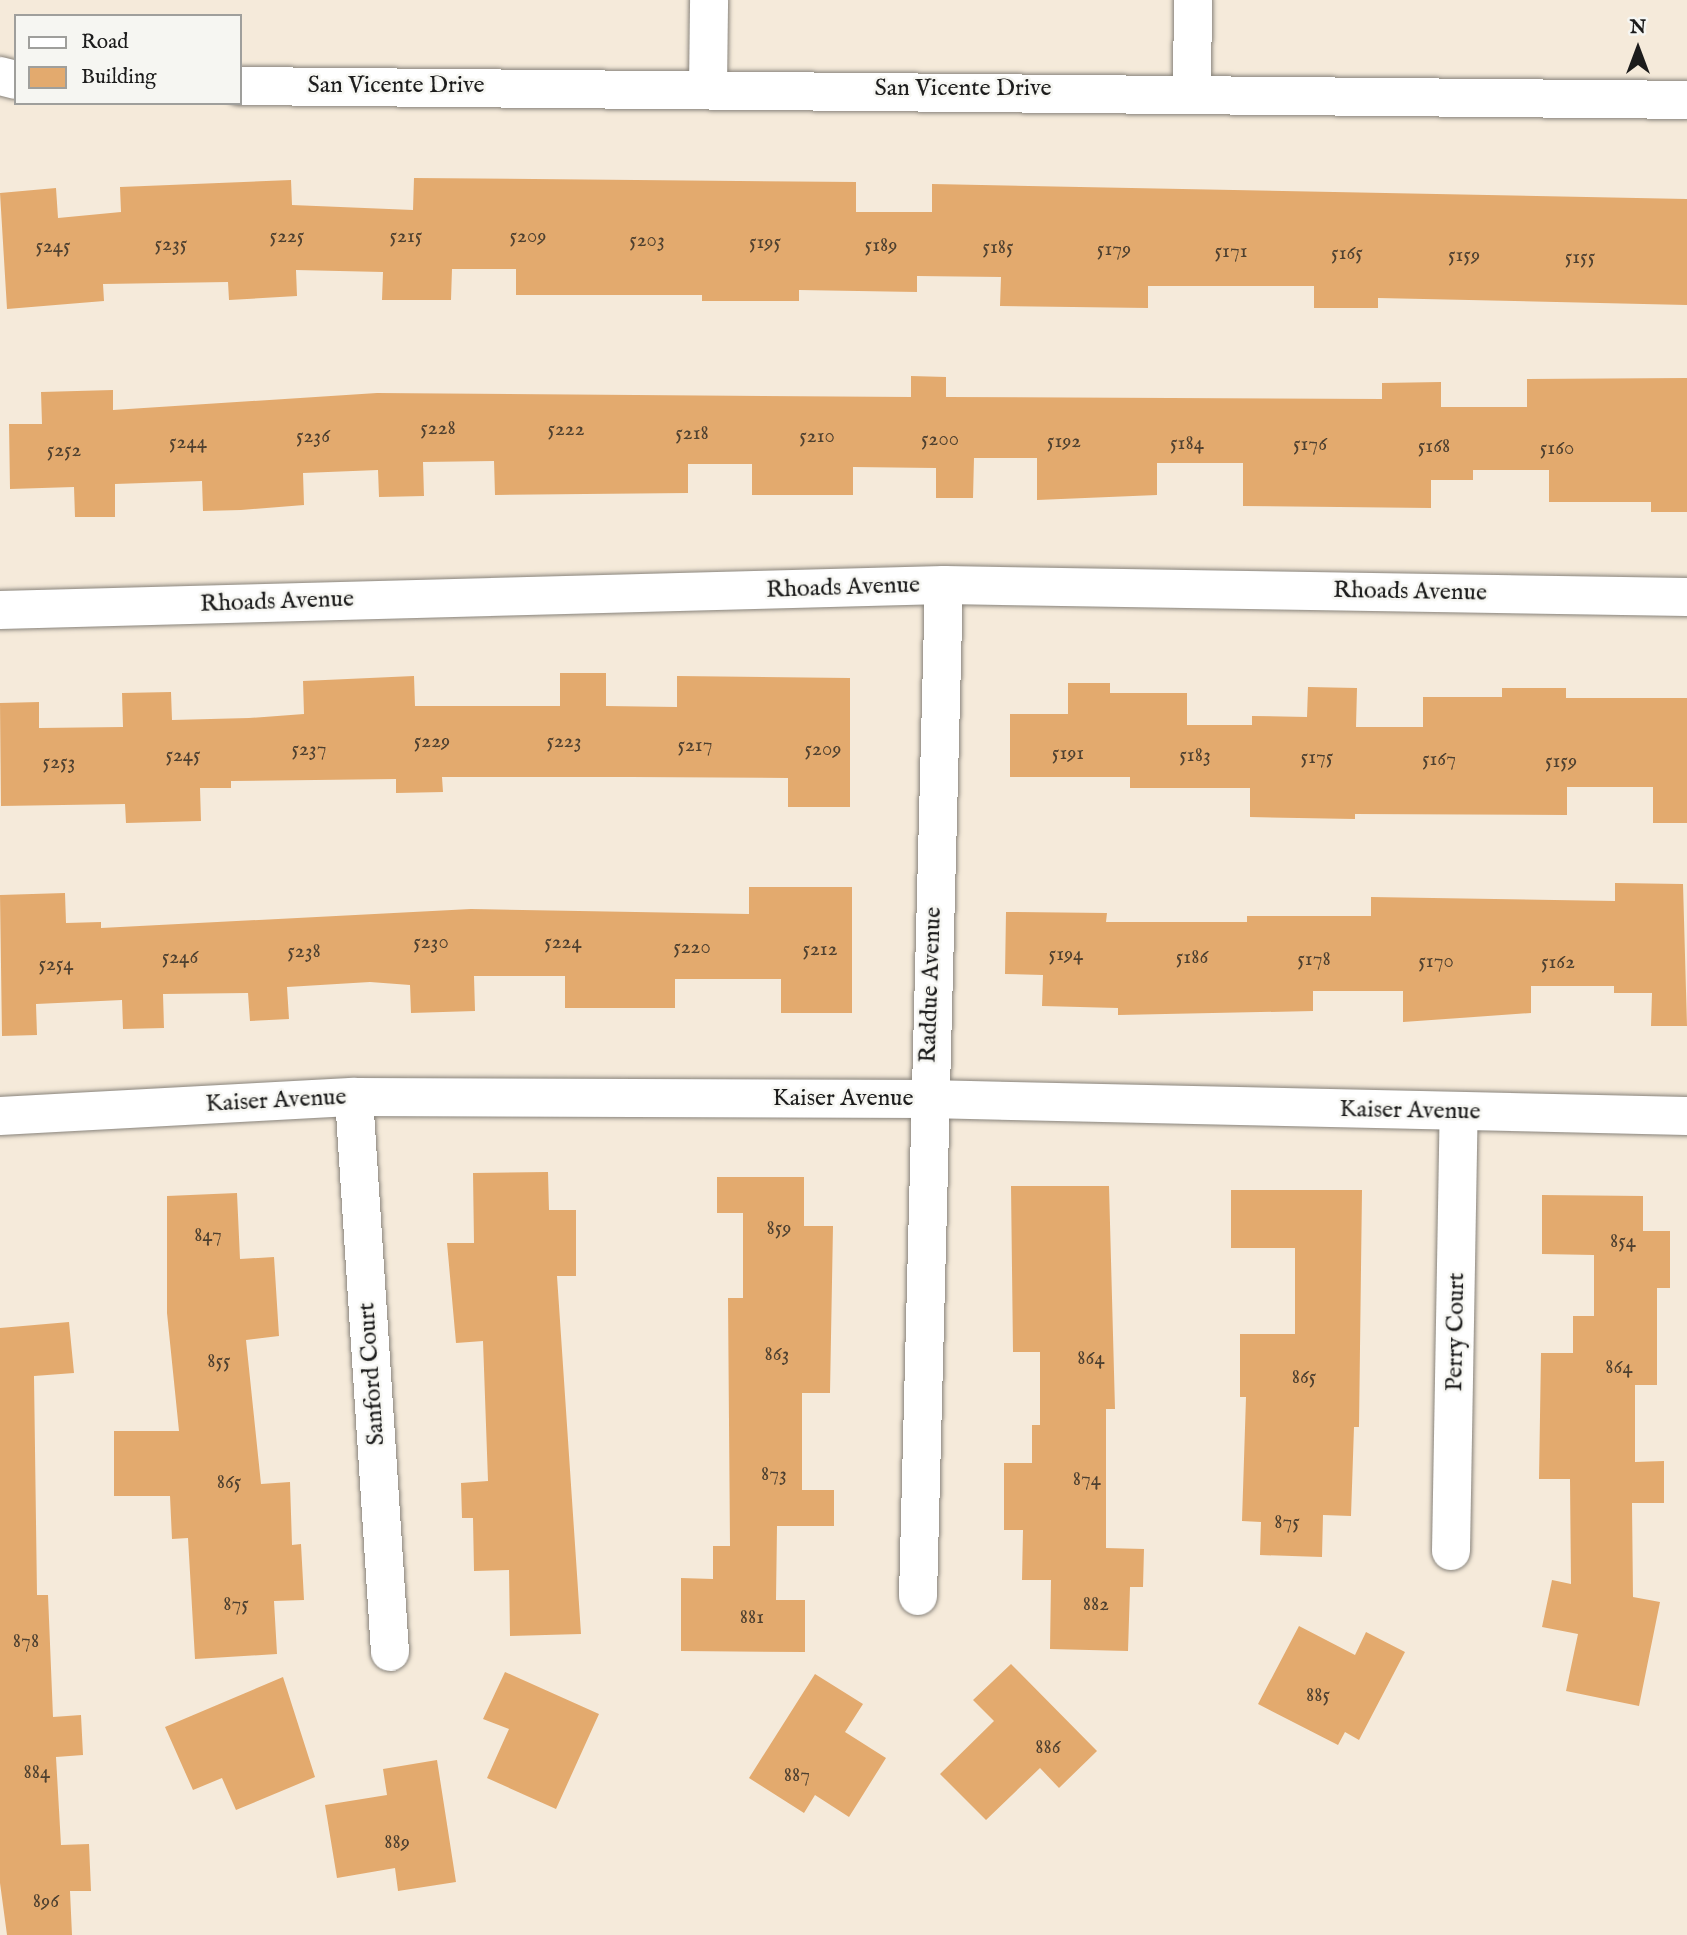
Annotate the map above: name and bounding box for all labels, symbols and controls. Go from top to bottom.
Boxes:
legend [14,14,242,105]
north arrow [1603,14,1673,84]
text: N [1630,16,1646,40]
text: Road [81,29,128,56]
text: Building [81,64,156,91]
street label: San Vicente Drive [307,72,485,100]
street label: San Vicente Drive [874,75,1052,103]
house number: 5225 [270,224,304,250]
house number: 5215 [390,224,422,250]
house number: 5209 [510,224,546,250]
house number: 5203 [629,228,665,254]
house number: 5195 [749,230,781,256]
house number: 5235 [155,232,187,258]
house number: 5189 [865,233,897,259]
house number: 5245 [35,234,71,260]
house number: 5185 [982,235,1014,261]
house number: 5179 [1097,237,1131,263]
house number: 5171 [1214,239,1248,265]
house number: 5165 [1331,241,1363,267]
house number: 5159 [1448,243,1480,269]
house number: 5155 [1565,245,1595,271]
house number: 5228 [420,416,456,442]
house number: 5222 [547,417,585,443]
house number: 5218 [675,421,709,447]
house number: 5236 [296,424,330,450]
house number: 5210 [799,424,835,450]
house number: 5200 [921,427,959,453]
house number: 5192 [1047,429,1081,455]
house number: 5244 [169,430,207,456]
house number: 5184 [1170,431,1204,457]
house number: 5176 [1293,432,1327,458]
house number: 5168 [1418,434,1450,460]
house number: 5160 [1540,436,1574,462]
house number: 5252 [47,438,81,464]
street label: Rhoads Avenue [766,571,920,605]
street label: Rhoads Avenue [1333,576,1487,608]
street label: Rhoads Avenue [200,585,354,619]
house number: 5229 [414,729,450,755]
house number: 5223 [546,729,582,755]
house number: 5217 [677,733,713,759]
house number: 5237 [291,737,327,763]
house number: 5209 [805,737,841,763]
house number: 5191 [1052,741,1084,767]
house number: 5245 [165,743,201,769]
house number: 5183 [1179,743,1211,769]
house number: 5175 [1301,745,1333,771]
house number: 5167 [1422,747,1456,773]
house number: 5159 [1545,749,1577,775]
house number: 5253 [43,750,75,776]
street label: Raddue Avenue [914,906,948,1064]
house number: 5230 [413,930,449,956]
house number: 5224 [544,930,582,956]
house number: 5220 [673,935,711,961]
house number: 5212 [802,937,838,963]
house number: 5238 [287,939,321,965]
house number: 5194 [1049,942,1083,968]
house number: 5246 [162,945,198,971]
house number: 5186 [1176,945,1208,971]
house number: 5178 [1297,947,1331,973]
house number: 5170 [1418,949,1454,975]
house number: 5162 [1541,950,1575,976]
house number: 5254 [38,952,74,978]
street label: Kaiser Avenue [205,1083,347,1119]
street label: Kaiser Avenue [773,1085,913,1113]
street label: Kaiser Avenue [1339,1095,1481,1127]
house number: 859 [766,1216,792,1242]
house number: 847 [194,1223,222,1249]
house number: 854 [1610,1229,1636,1255]
street label: Perry Court [1441,1272,1471,1392]
street label: Sanford Court [353,1302,391,1446]
house number: 863 [765,1342,789,1368]
house number: 864 [1077,1346,1105,1372]
house number: 855 [207,1349,231,1375]
house number: 864 [1605,1355,1633,1381]
house number: 865 [1292,1365,1316,1391]
house number: 873 [761,1462,787,1488]
house number: 874 [1073,1467,1101,1493]
house number: 865 [217,1470,241,1496]
house number: 875 [1274,1510,1300,1536]
house number: 875 [223,1592,249,1618]
house number: 882 [1083,1592,1109,1618]
house number: 881 [740,1605,764,1631]
house number: 878 [13,1629,39,1655]
house number: 885 [1306,1683,1330,1709]
house number: 886 [1035,1735,1061,1761]
house number: 884 [24,1760,50,1786]
house number: 887 [784,1763,810,1789]
house number: 889 [384,1830,410,1856]
house number: 896 [33,1889,59,1915]

